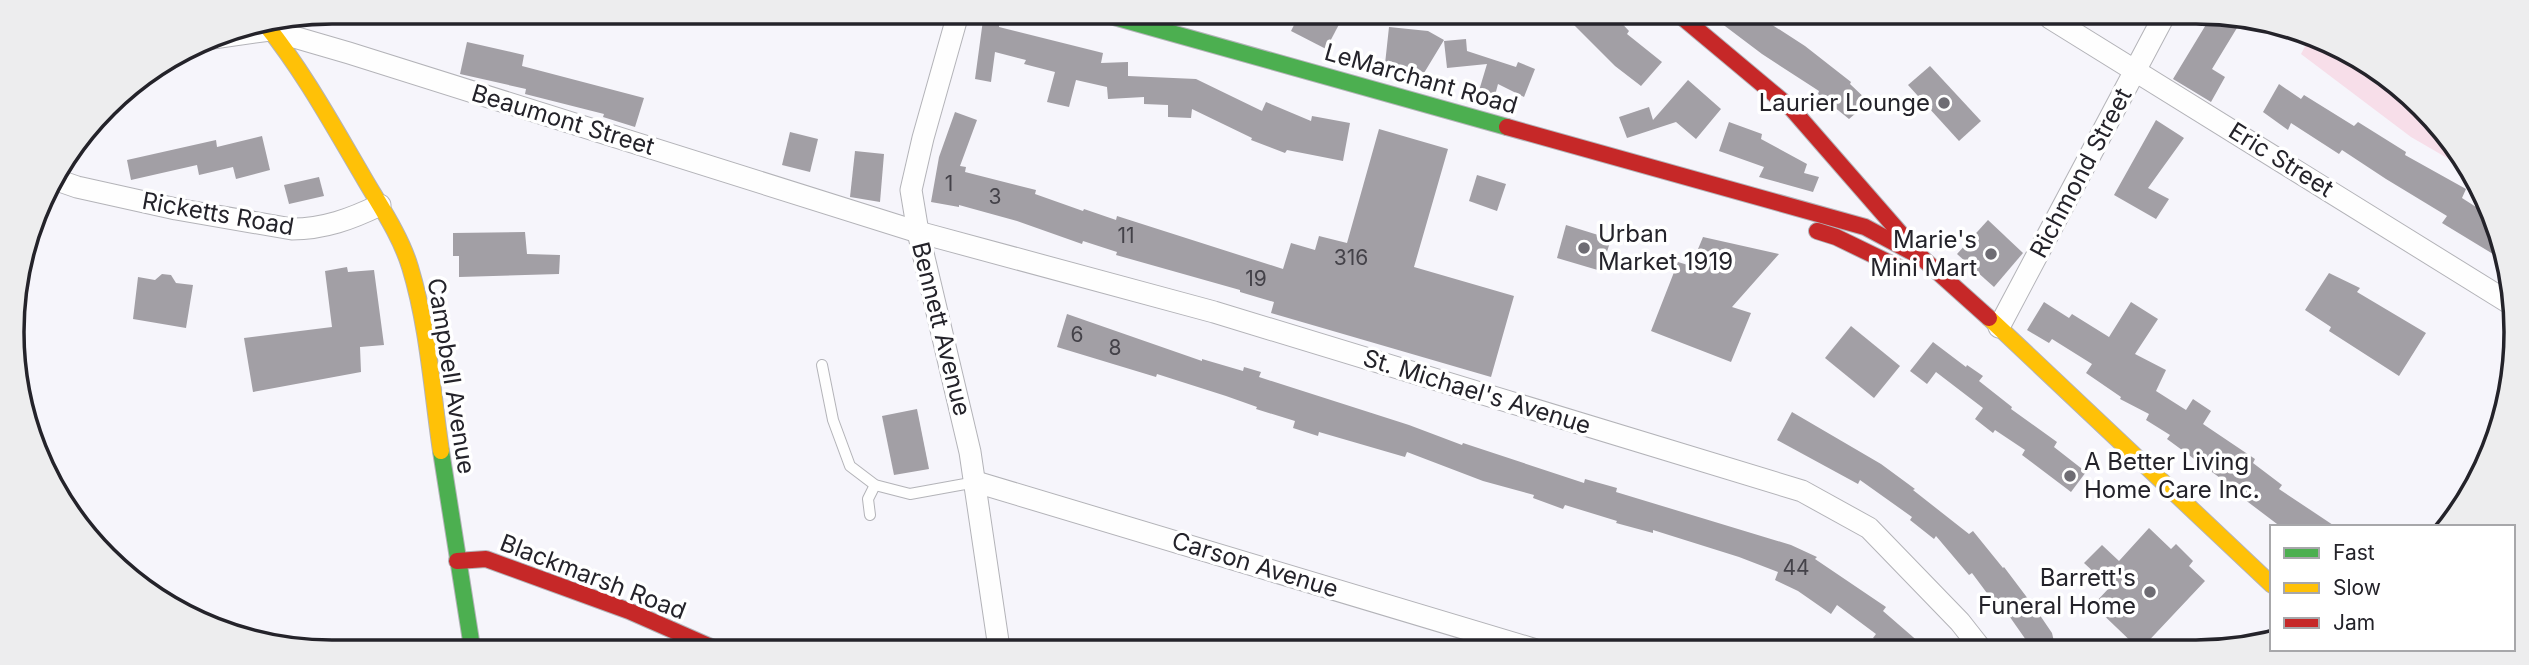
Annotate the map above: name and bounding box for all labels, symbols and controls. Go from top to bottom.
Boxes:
street label: LeMarchant Road [1321,37,1521,120]
street label: Beaumont Street [468,78,658,161]
street label: Richmond Street [2024,83,2138,263]
place label: Laurier Lounge [1759,88,1930,117]
marker: Laurier Lounge [1936,95,1952,111]
street label: Eric Street [2224,116,2339,203]
house number: 1 [945,171,953,196]
house number: 3 [989,184,1001,209]
street label: Ricketts Road [140,186,296,241]
place label: Urban Market 1919 [1598,219,1733,276]
house number: 11 [1117,223,1135,248]
place label: Marie's Mini Mart [1870,225,1977,282]
street label: Bennett Avenue [906,239,977,419]
marker: Urban Market 1919 [1576,240,1592,256]
house number: 316 [1334,245,1368,270]
marker: Marie's Mini Mart [1983,246,1999,262]
house number: 19 [1245,266,1267,291]
street label: Campbell Avenue [422,276,481,476]
house number: 6 [1070,322,1084,347]
house number: 8 [1109,335,1122,360]
street label: St. Michael's Avenue [1360,343,1594,440]
place label: A Better Living Home Care Inc. [2084,447,2260,504]
marker: A Better Living Home Care Inc. [2062,468,2078,484]
street label: Carson Avenue [1169,525,1342,604]
legend [2270,525,2515,651]
street label: Blackmarsh Road [496,528,690,625]
text: Fast [2333,540,2375,565]
house number: 44 [1782,555,1810,580]
place label: Barrett's Funeral Home [1978,563,2136,620]
text: Slow [2333,575,2381,600]
marker: Barrett's Funeral Home [2142,584,2158,600]
text: Jam [2333,610,2375,635]

